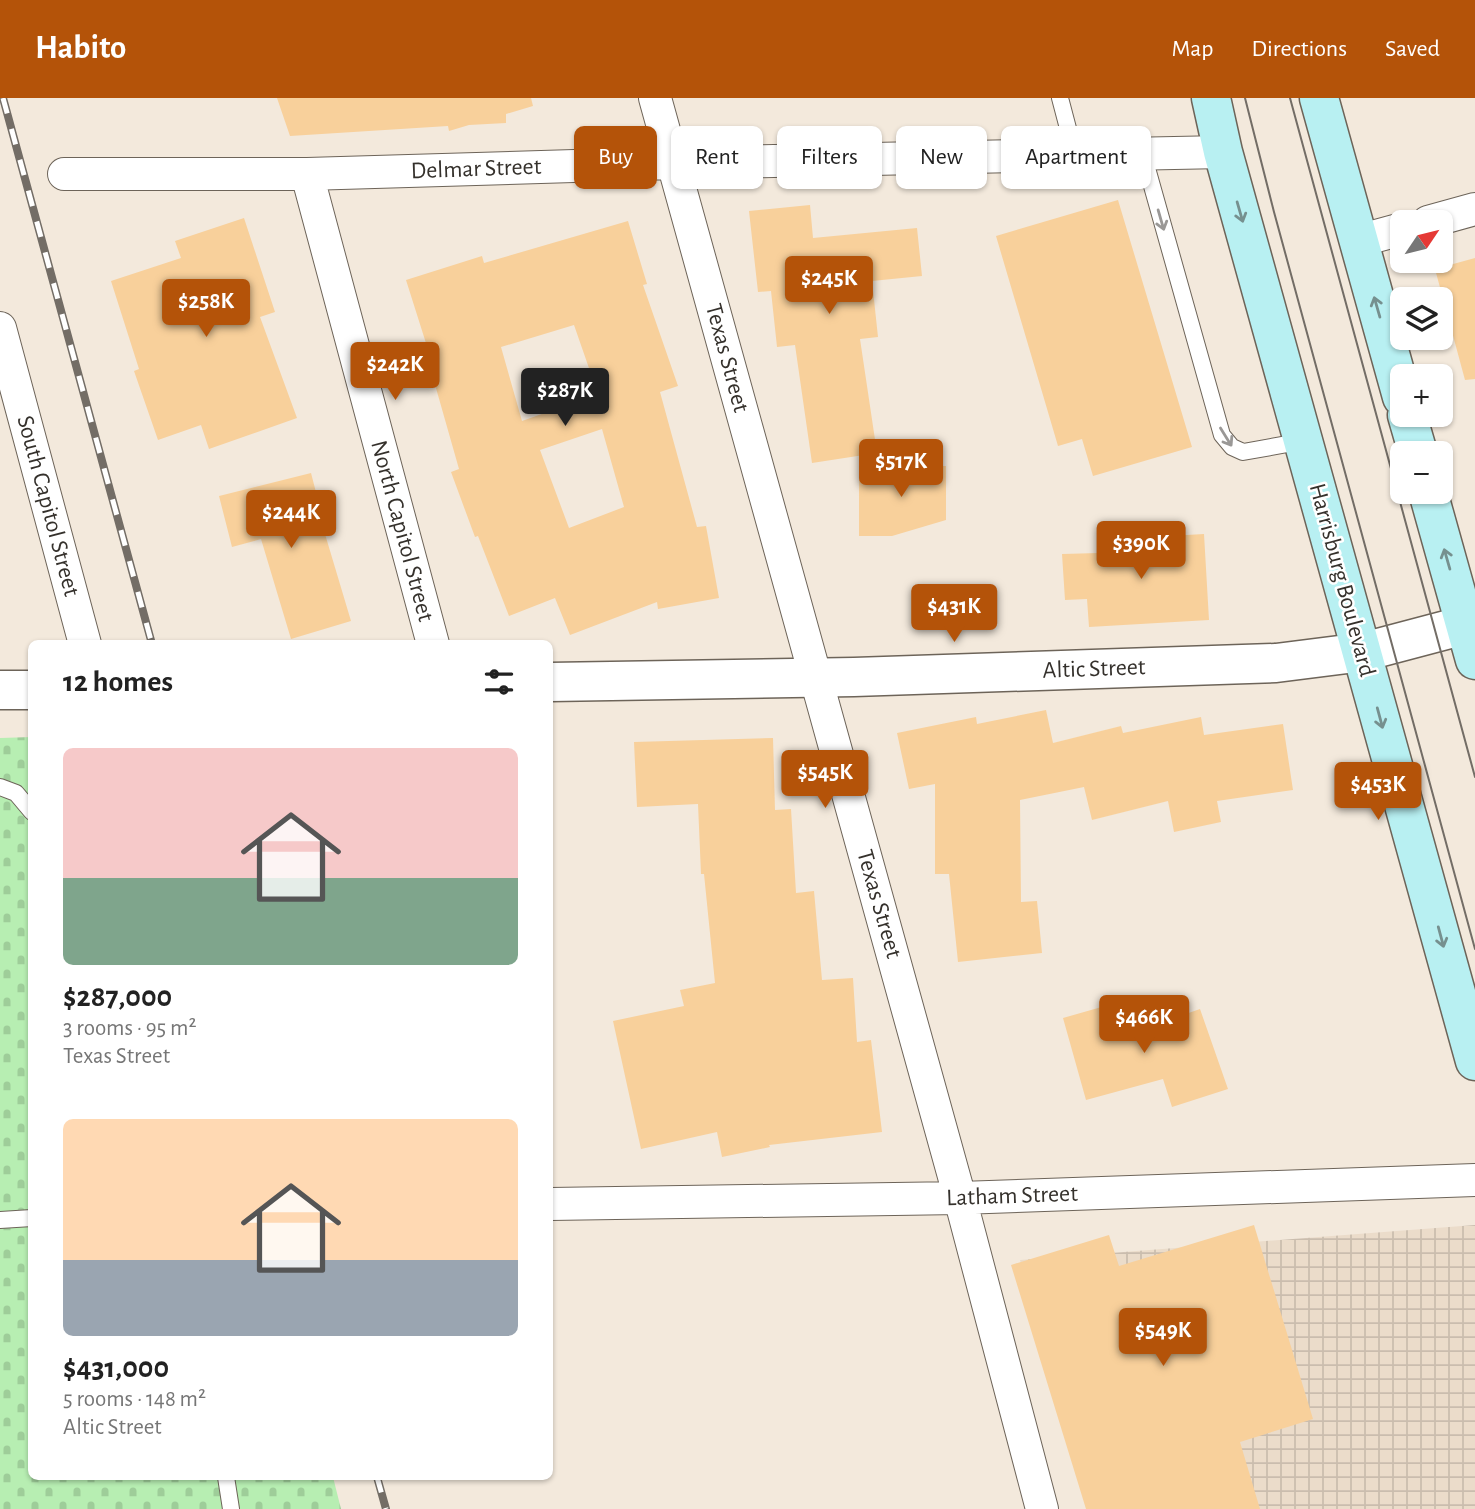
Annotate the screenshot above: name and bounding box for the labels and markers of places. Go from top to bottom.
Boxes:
pin: $245K [780,256,878,316]
pin: $258K [157,280,255,339]
pin: $242K [346,342,444,402]
pin: $287K [516,368,614,428]
pin: $517K [852,440,950,499]
pin: $244K [242,490,340,550]
pin: $390K [1092,522,1190,581]
pin: $431K [905,584,1003,644]
pin: $545K [776,750,874,810]
pin: $453K [1329,762,1427,822]
pin: $466K [1095,996,1193,1055]
pin: $549K [1114,1308,1212,1368]

